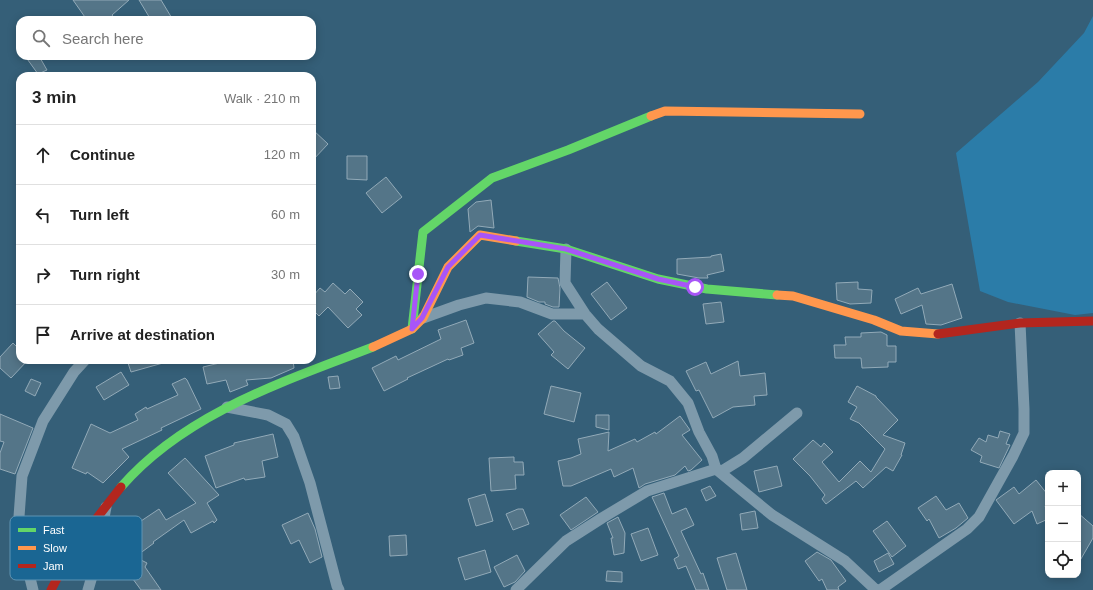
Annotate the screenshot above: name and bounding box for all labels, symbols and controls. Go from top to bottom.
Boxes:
search box [16,16,316,60]
icon: search [30,27,52,49]
text: Search here [62,30,144,47]
text: 3 min [32,88,76,107]
text: Walk · 210 m [224,91,300,106]
icon: ahead [32,144,54,166]
text: Continue [70,146,135,163]
text: 120 m [264,147,300,162]
icon: left [32,204,54,226]
text: Turn left [70,206,129,223]
text: 60 m [271,207,300,222]
icon: right [32,264,54,286]
route end [409,265,427,283]
text: Turn right [70,266,140,283]
text: 30 m [271,267,300,282]
route start [686,278,704,296]
icon: arrive [32,324,54,346]
text: Arrive at destination [70,326,215,343]
map controls [1045,470,1081,578]
button: + [1045,470,1081,506]
button: − [1045,506,1081,542]
legend [10,516,142,580]
text: Fast [43,524,64,536]
text: Slow [43,542,67,554]
button: locate [1045,542,1081,578]
text: Jam [43,560,64,572]

